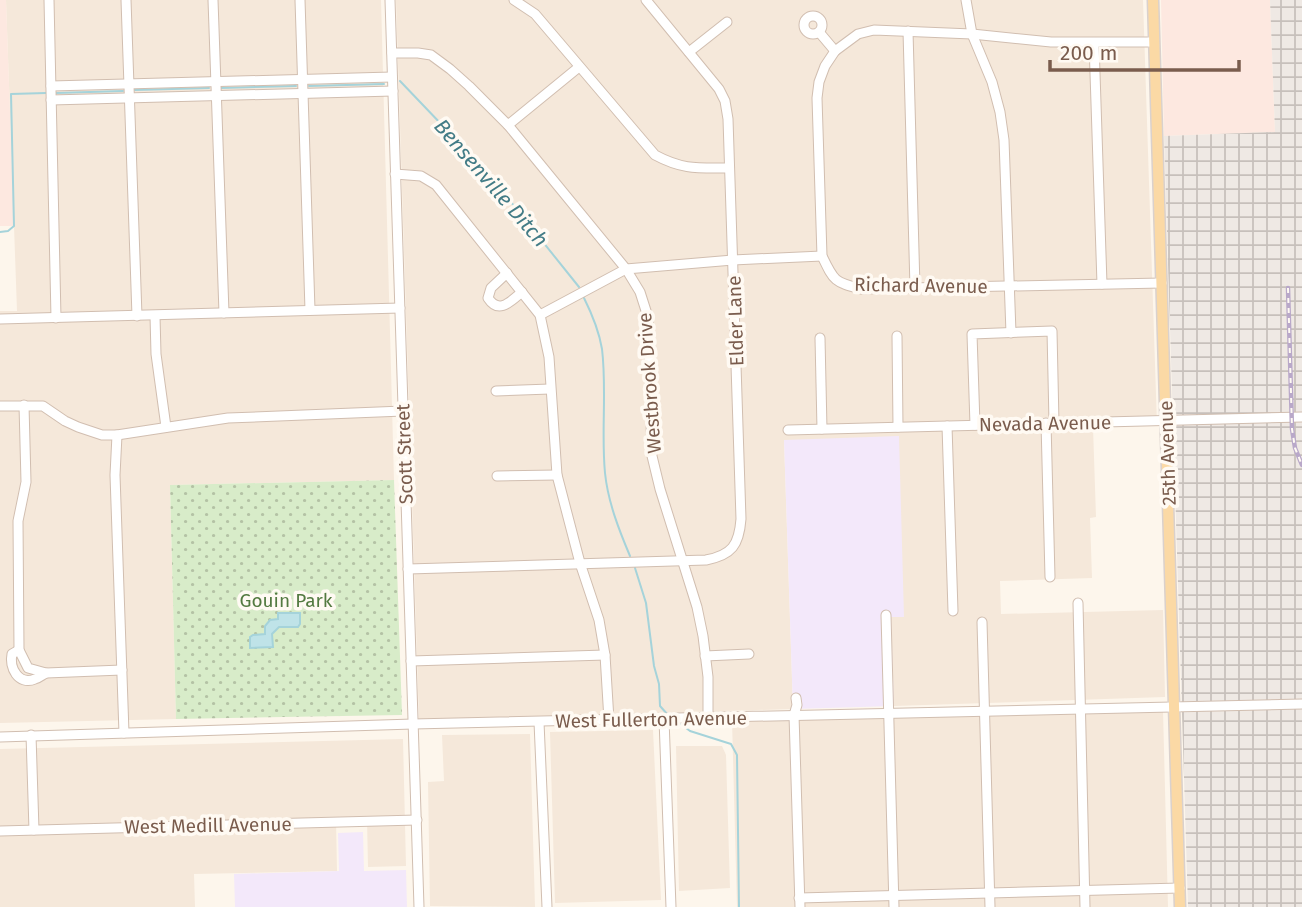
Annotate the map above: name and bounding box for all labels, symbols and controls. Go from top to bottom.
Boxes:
scale bar [1050,28,1239,72]
text: 200 m [1060,40,1117,66]
water label: Bensenville Ditch [428,114,554,252]
street label: Richard Avenue [854,273,988,298]
street label: Elder Lane [722,275,749,367]
street label: Westbrook Drive [633,312,666,454]
street label: 25th Avenue [1154,400,1181,506]
street label: Scott Street [391,403,418,505]
street label: Nevada Avenue [979,411,1111,436]
park label: Gouin Park [239,589,333,612]
street label: West Fullerton Avenue [555,706,747,733]
street label: West Medill Avenue [124,813,292,838]

